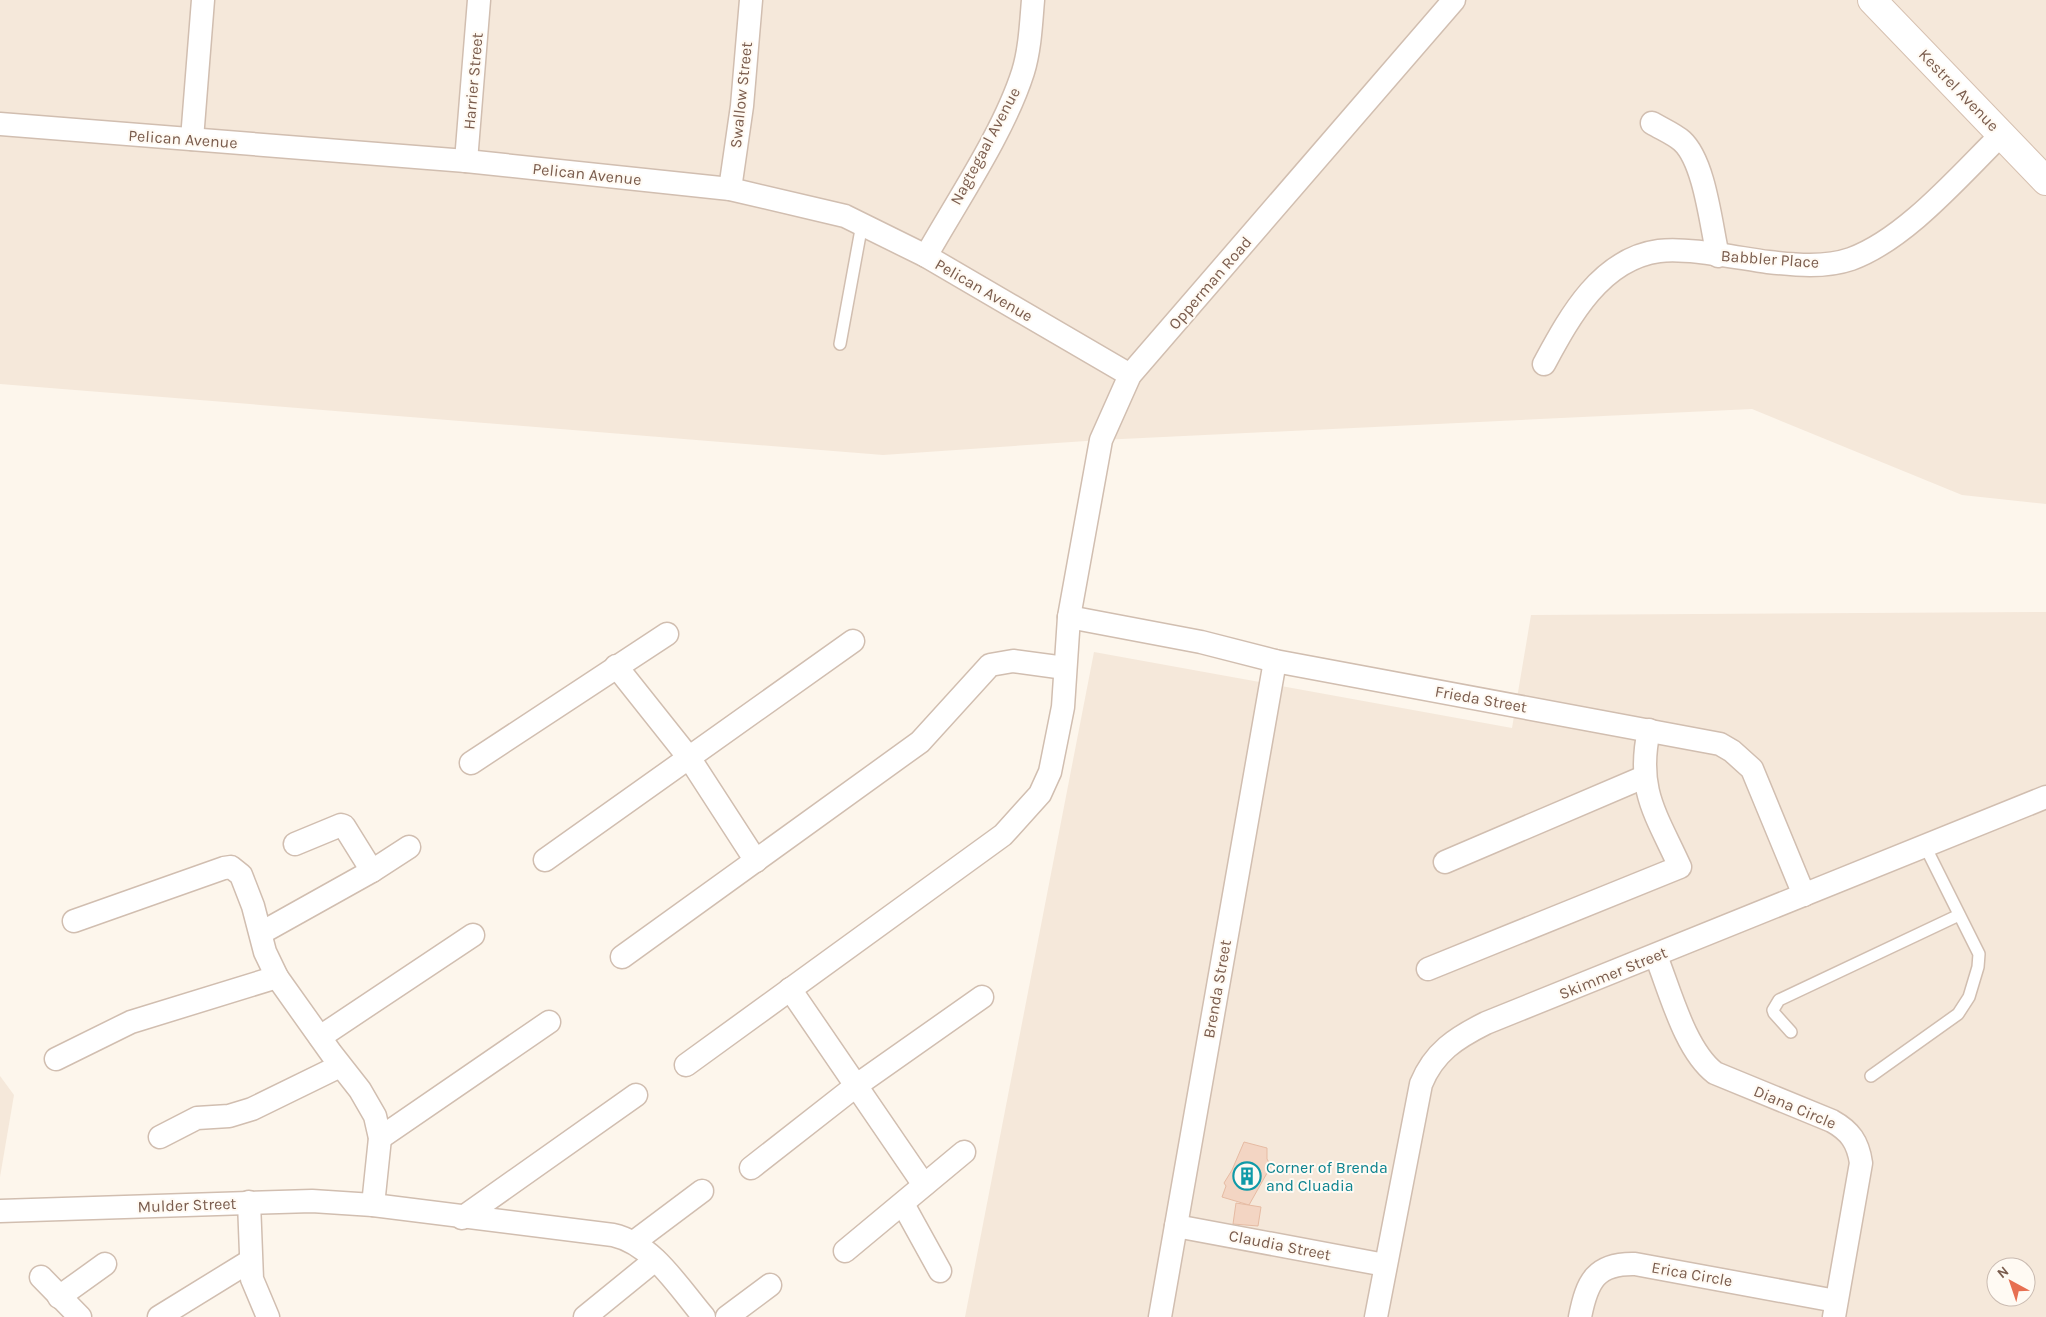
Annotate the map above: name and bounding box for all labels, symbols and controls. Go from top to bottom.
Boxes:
street label: Harrier Street [459,32,487,130]
street label: Swallow Street [726,41,756,149]
street label: Kestrel Avenue [1915,45,2003,135]
street label: Nagtegaal Avenue [946,84,1024,208]
street label: Pelican Avenue [128,126,238,152]
street label: Pelican Avenue [532,159,642,189]
street label: Opperman Road [1164,233,1256,333]
street label: Babbler Place [1720,246,1820,272]
street label: Pelican Avenue [932,254,1036,326]
street label: Frieda Street [1433,682,1529,716]
street label: Brenda Street [1199,938,1235,1040]
street label: Skimmer Street [1556,943,1670,1003]
street label: Diana Circle [1751,1081,1839,1133]
place label: Corner of Brenda and Cluadia [1266,1158,1388,1195]
building icon: Corner of Brenda and Cluadia [1232,1161,1262,1191]
street label: Mulder Street [137,1194,237,1216]
street label: Claudia Street [1227,1226,1333,1264]
north arrow [1986,1257,2036,1307]
street label: Erica Circle [1650,1258,1734,1290]
text: N [1994,1263,2012,1282]

